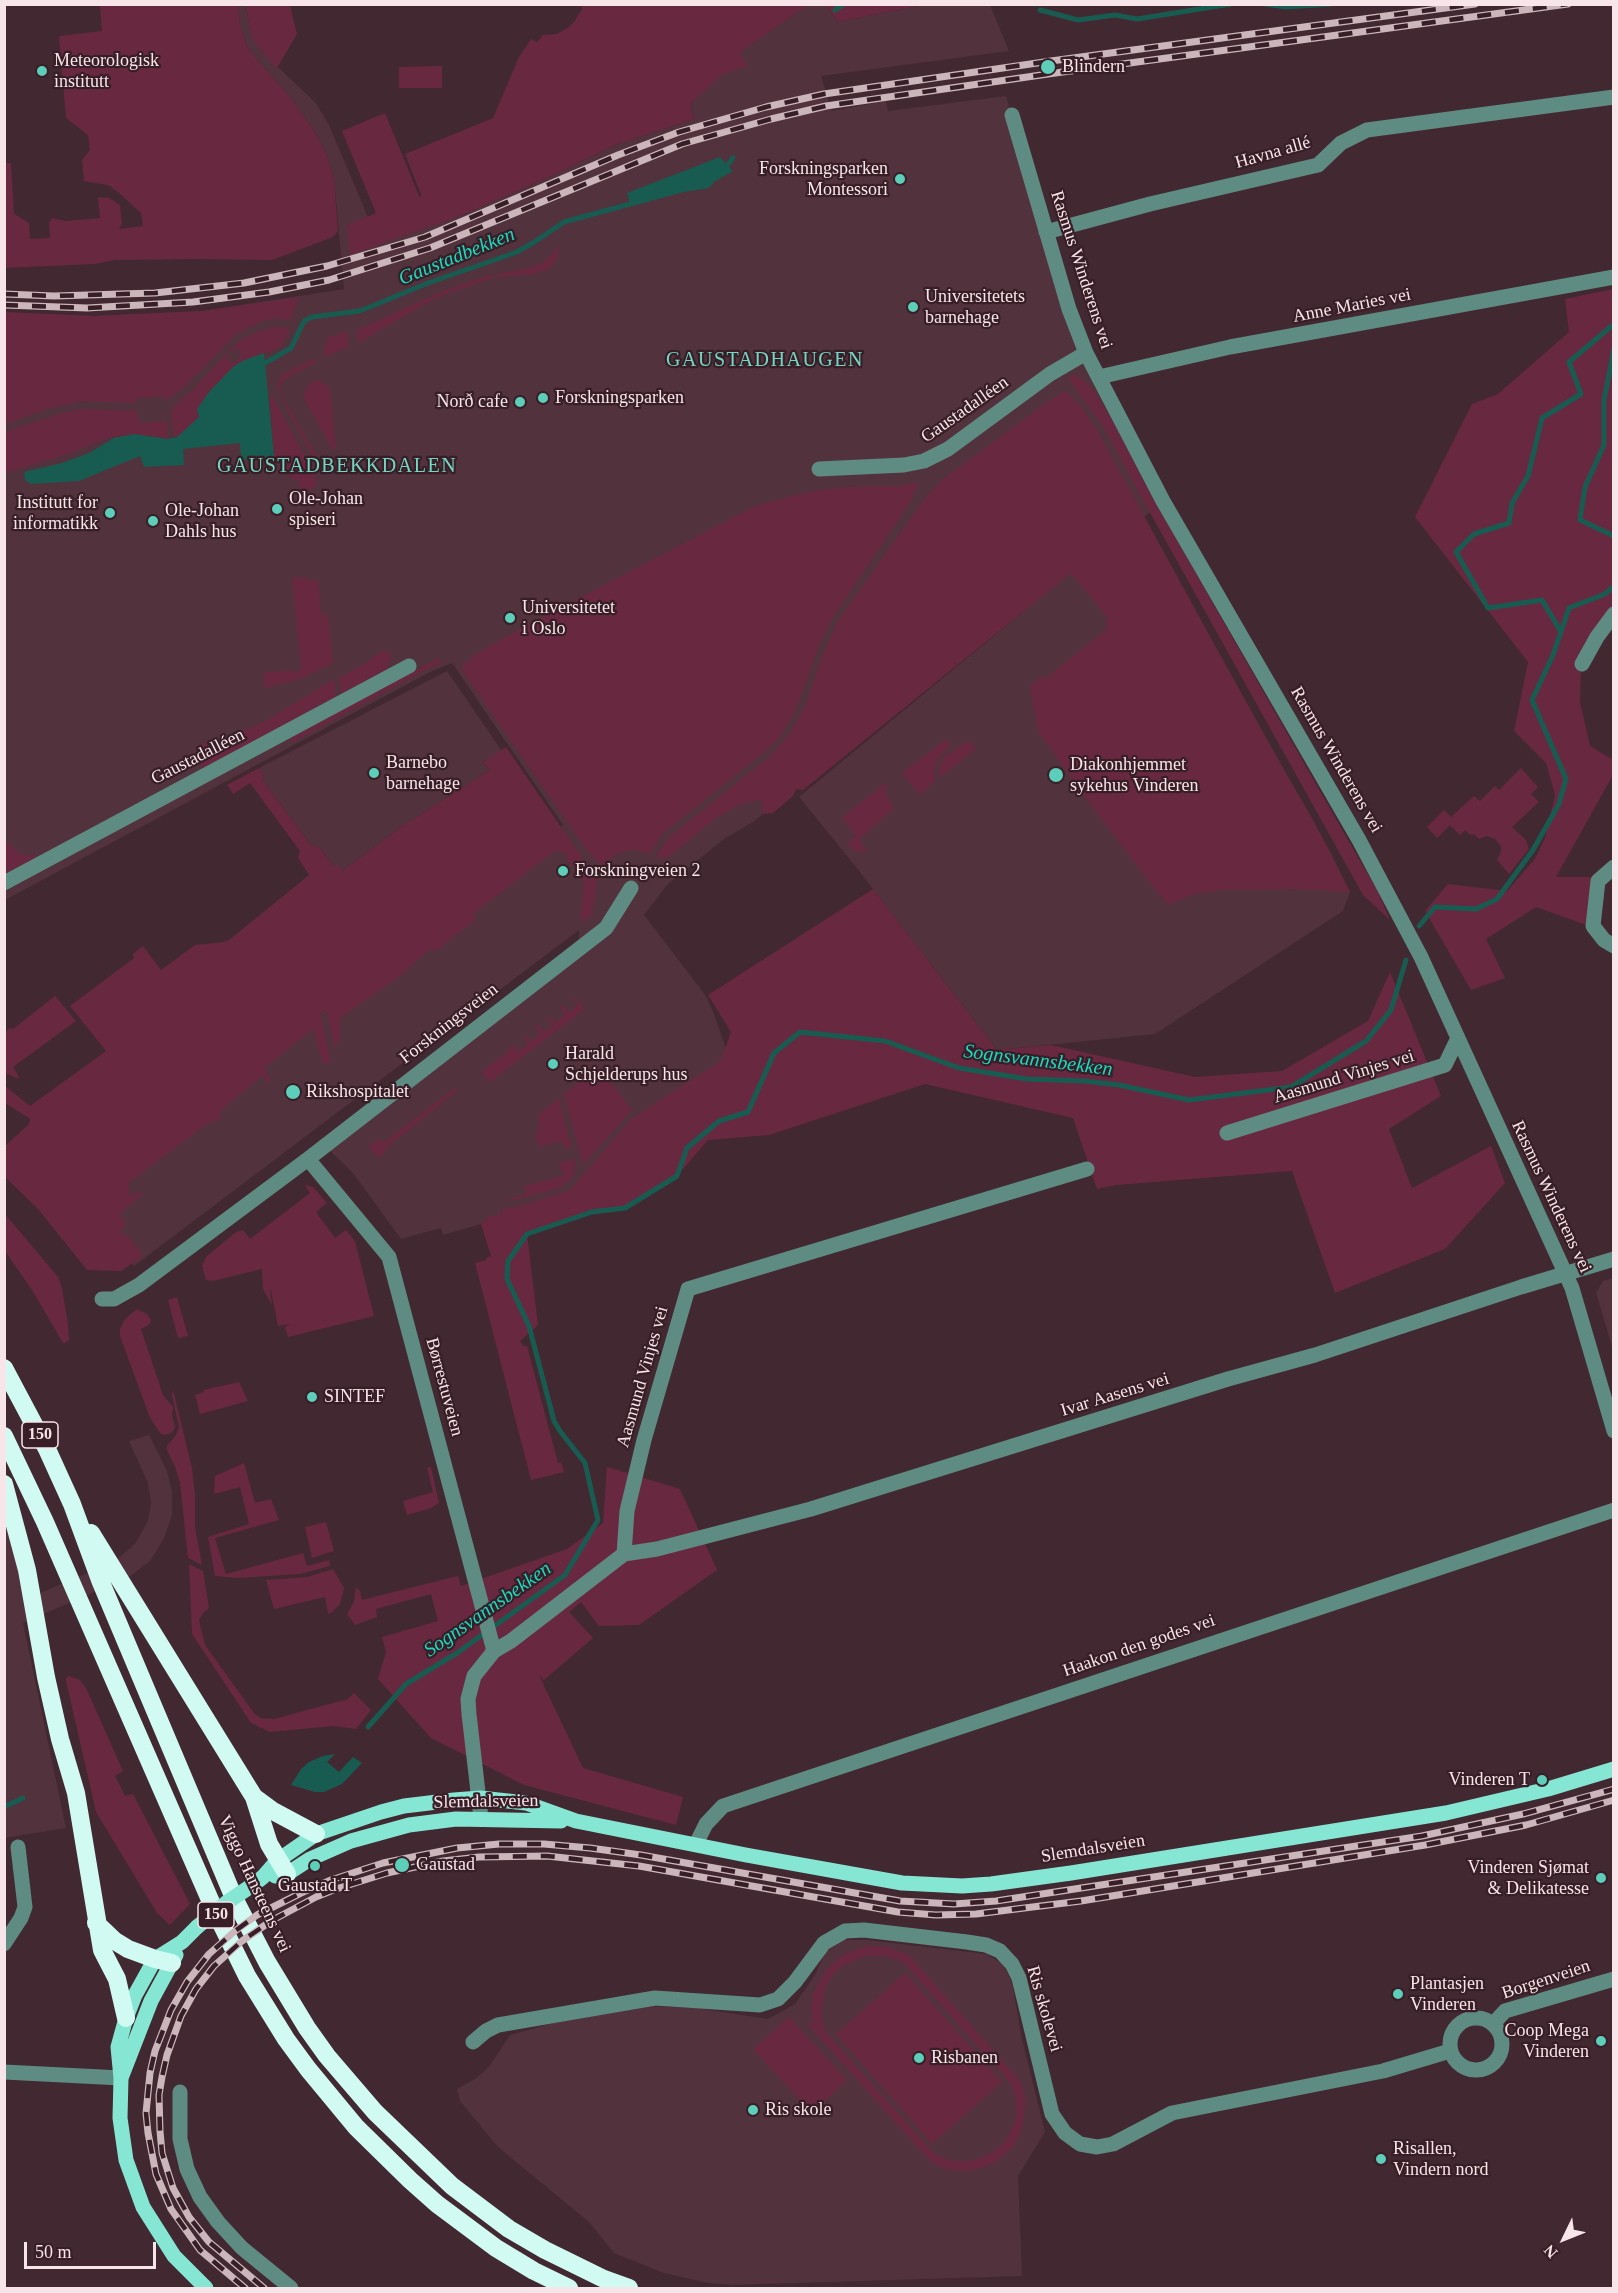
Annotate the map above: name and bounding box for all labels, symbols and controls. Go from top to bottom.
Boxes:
place label: Meteorologisk institutt [54,50,159,92]
place label: Blindern [1062,56,1125,78]
marker: Blindern [1039,58,1057,76]
marker: Meteorologisk institutt [35,64,49,78]
street label: Havna allé [1233,132,1313,174]
place label: Forskningsparken Montessori [759,158,888,201]
marker: Forskningsparken Montessori [893,172,907,186]
street label: Rasmus Winderens vei [1045,188,1117,352]
water label: Gaustadbekken [395,223,519,291]
street label: Anne Maries vei [1291,284,1413,328]
place label: Universitetets barnehage [925,286,1025,328]
marker: Universitetets barnehage [906,300,920,314]
district label: GAUSTADHAUGEN [666,349,864,373]
street label: Gaustadalléen [917,372,1013,448]
place label: Forskningsparken [555,387,684,409]
place label: Norð cafe [437,391,508,413]
marker: Forskningsparken [536,391,550,405]
marker: Norð cafe [513,395,527,409]
district label: GAUSTADBEKKDALEN [217,455,457,479]
place label: Ole-Johan spiseri [289,488,363,530]
place label: Institutt for informatikk [13,492,98,534]
place label: Ole-Johan Dahls hus [165,500,239,542]
marker: Ole-Johan spiseri [270,502,284,516]
marker: Institutt for informatikk [103,506,117,520]
marker: Ole-Johan Dahls hus [146,514,160,528]
place label: Universitetet i Oslo [522,597,615,640]
marker: Universitetet i Oslo [503,611,517,625]
street label: Rasmus Winderens vei [1285,683,1387,837]
street label: Gaustadalléen [148,724,248,790]
place label: Barnebo barnehage [386,752,460,795]
place label: Diakonhjemmet sykehus Vinderen [1070,754,1198,796]
marker: Barnebo barnehage [367,766,381,780]
marker: Diakonhjemmet sykehus Vinderen [1047,766,1065,784]
place label: Forskningveien 2 [575,860,700,882]
marker: Forskningveien 2 [556,864,570,878]
street label: Forskningsveien [395,979,503,1069]
water label: Sognsvannsbekken [962,1040,1114,1082]
place label: Harald Schjelderups hus [565,1043,687,1086]
street label: Aasmund Vinjes vei [1271,1045,1417,1109]
marker: Harald Schjelderups hus [546,1057,560,1071]
place label: Rikshospitalet [306,1081,409,1103]
marker: Rikshospitalet [284,1083,302,1101]
street label: Rasmus Winderens vei [1506,1118,1596,1276]
street label: Aasmund Vinjes vei [613,1304,673,1450]
street label: Børrestuveien [421,1335,467,1439]
street label: Ivar Aasens vei [1058,1368,1172,1422]
place label: SINTEF [324,1386,385,1408]
marker: SINTEF [305,1390,319,1404]
road number: 150 [22,1422,58,1448]
water label: Sognsvannsbekken [420,1557,556,1663]
street label: Haakon den godes vei [1060,1610,1218,1682]
place label: Vinderen T [1449,1769,1530,1791]
marker: Vinderen T [1535,1773,1549,1787]
street label: Slemdalsveien [433,1790,539,1814]
street label: Viggo Hansteens vei [213,1812,295,1956]
street label: Slemdalsveien [1039,1830,1147,1868]
place label: Gaustad [416,1854,475,1876]
marker: Gaustad [393,1856,411,1874]
place label: Vinderen Sjømat & Delikatesse [1468,1857,1589,1900]
marker: Gaustad T [308,1859,322,1873]
marker: Vinderen Sjømat & Delikatesse [1594,1871,1608,1885]
place label: Gaustad T [278,1875,352,1897]
road number: 150 [198,1902,234,1928]
street label: Borgenveien [1499,1956,1593,2004]
street label: Ris skolevei [1021,1963,1067,2055]
place label: Plantasjen Vinderen [1410,1973,1484,2016]
marker: Plantasjen Vinderen [1391,1987,1405,2001]
place label: Coop Mega Vinderen [1505,2020,1589,2062]
marker: Coop Mega Vinderen [1594,2034,1608,2048]
place label: Risbanen [931,2047,998,2069]
marker: Risbanen [912,2051,926,2065]
place label: Ris skole [765,2099,832,2121]
marker: Ris skole [746,2103,760,2117]
place label: Risallen, Vindern nord [1393,2138,1488,2180]
marker: Risallen, Vindern nord [1374,2152,1388,2166]
north arrow [1534,2209,1594,2269]
scale bar [27,2230,159,2268]
text: 50 m [35,2242,72,2262]
text: N [1540,2242,1561,2262]

